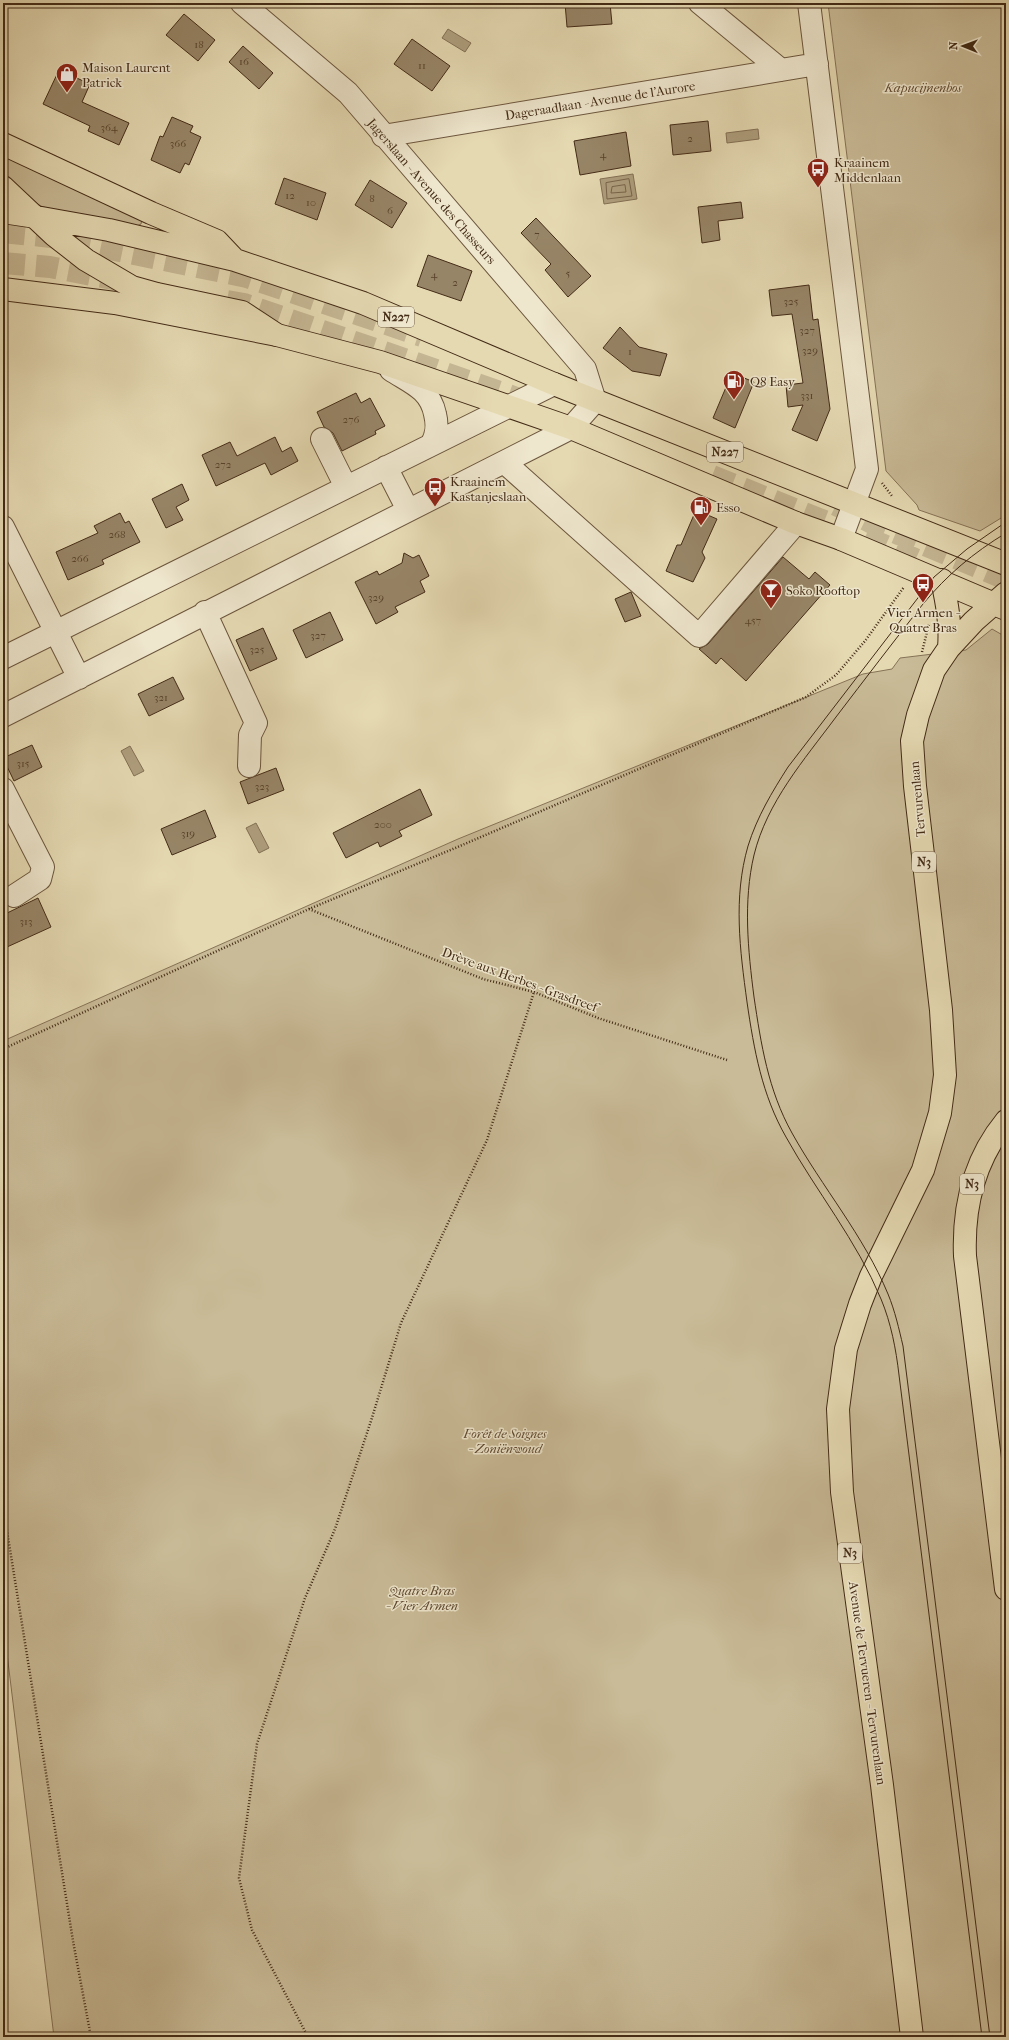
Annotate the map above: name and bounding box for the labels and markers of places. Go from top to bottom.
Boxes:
place label: Maison Laurent Patrick [82,60,171,90]
shop icon: Maison Laurent Patrick [54,61,80,94]
place label: Kraainem Middenlaan [834,155,901,185]
bus stop icon: Kraainem Middenlaan [805,156,831,189]
fuel station icon: Q8 Easy [721,368,747,401]
place label: Q8 Easy [750,374,796,389]
place label: Kraainem Kastanjeslaan [450,474,527,504]
bus stop icon: Kraainem Kastanjeslaan [422,475,448,508]
fuel station icon: Esso [688,494,714,527]
place label: Esso [716,500,741,515]
bus stop icon: Vier Armen - Quatre Bras [910,571,936,604]
bar icon: Soko Rooftop [758,577,784,610]
place label: Soko Rooftop [786,583,860,598]
place label: Vier Armen - Quatre Bras [886,605,961,635]

